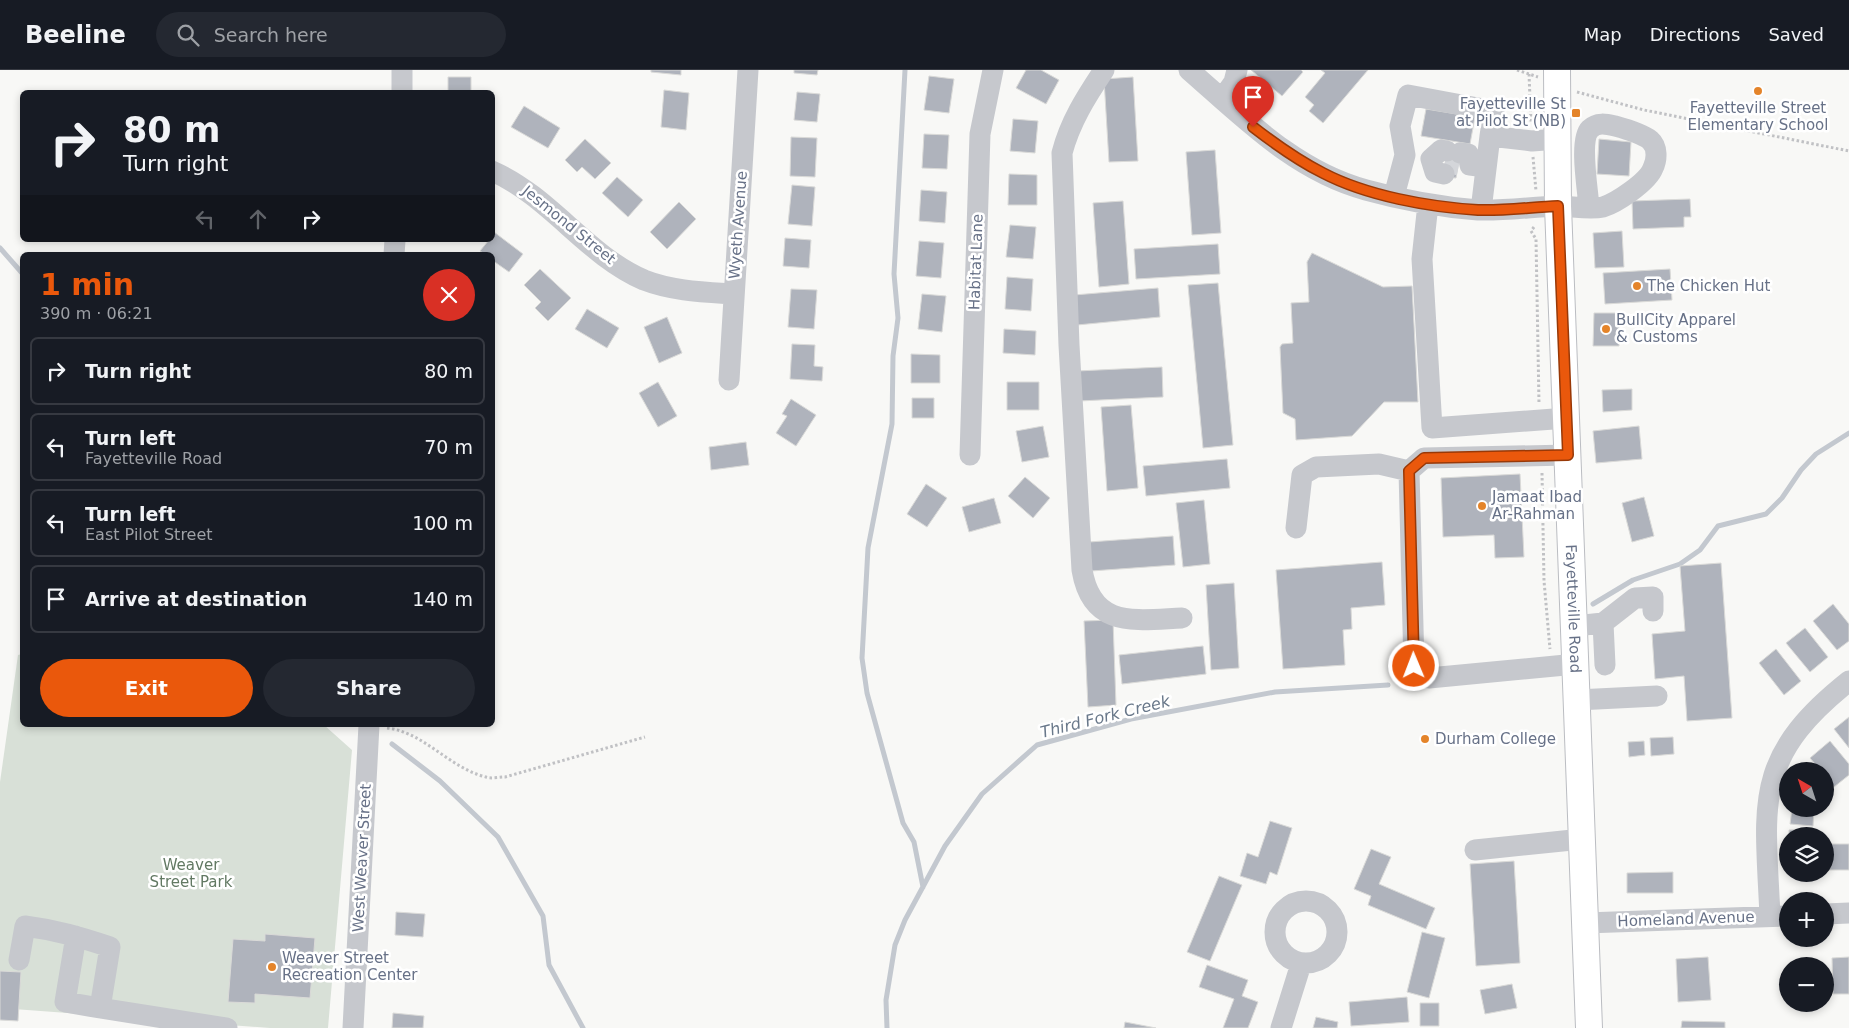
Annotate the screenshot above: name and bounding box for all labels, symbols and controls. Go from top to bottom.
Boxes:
search box [156,12,506,57]
text: Beeline [25,21,126,49]
icon: search [174,21,202,49]
text: Search here [214,24,328,46]
text: Map [1584,24,1622,45]
text: Directions [1650,24,1740,45]
text: Saved [1768,24,1824,45]
pin [1232,76,1274,127]
icon: arrive [1239,83,1267,111]
marker: Fayetteville Street Elementary School [1752,85,1764,97]
place label: Fayetteville St at Pilot St (NB) [1456,95,1566,130]
place label: Fayetteville Street Elementary School [1688,99,1828,134]
marker: Fayetteville St at Pilot St (NB) [1570,107,1582,119]
icon: right [40,110,105,175]
text: 80 m [123,110,220,150]
text: Turn right [123,151,228,176]
street label: Wyeth Avenue [725,170,751,280]
street label: Jesmond Street [518,181,619,268]
icon: left [191,205,219,233]
icon: ahead [244,205,272,233]
icon: right [297,205,325,233]
street label: Habitat Lane [965,214,987,310]
text: 1 min [40,267,134,302]
button: close [423,269,475,321]
place label: The Chicken Hut [1646,277,1771,295]
marker: The Chicken Hut [1631,280,1643,292]
text: 390 m · 06:21 [40,304,153,323]
place label: BullCity Apparel & Customs [1616,311,1736,346]
marker: BullCity Apparel & Customs [1600,323,1612,335]
icon: right [42,357,70,385]
text: Turn right [85,360,191,382]
text: 80 m [424,360,473,382]
text: Turn left [85,427,176,449]
icon: left [42,433,70,461]
text: 70 m [424,436,473,458]
text: Fayetteville Road [85,449,222,468]
place label: Jamaat Ibad Ar-Rahman [1491,488,1582,523]
marker: Jamaat Ibad Ar-Rahman [1476,500,1488,512]
text: Turn left [85,503,176,525]
icon: left [42,509,70,537]
text: 100 m [412,512,473,534]
text: East Pilot Street [85,525,213,544]
street label: Fayetteville Road [1562,544,1585,673]
icon: arrive [42,585,70,613]
text: Arrive at destination [85,588,307,610]
text: 140 m [412,588,473,610]
position arrow [1387,639,1439,691]
button: Exit [40,659,253,717]
button: Share [263,659,475,717]
water label: Third Fork Creek [1038,691,1173,742]
place label: Durham College [1435,730,1556,748]
marker: Durham College [1419,733,1431,745]
north arrow [1779,762,1834,818]
map controls [1779,762,1834,1012]
street label: West Weaver Street [349,783,375,933]
button: layers [1779,827,1834,882]
park label: Weaver Street Park [150,856,233,891]
button: + [1779,892,1834,947]
street label: Homeland Avenue [1617,908,1755,930]
place label: Weaver Street Recreation Center [282,949,418,984]
button: − [1779,957,1834,1012]
marker: Weaver Street Recreation Center [266,961,278,973]

